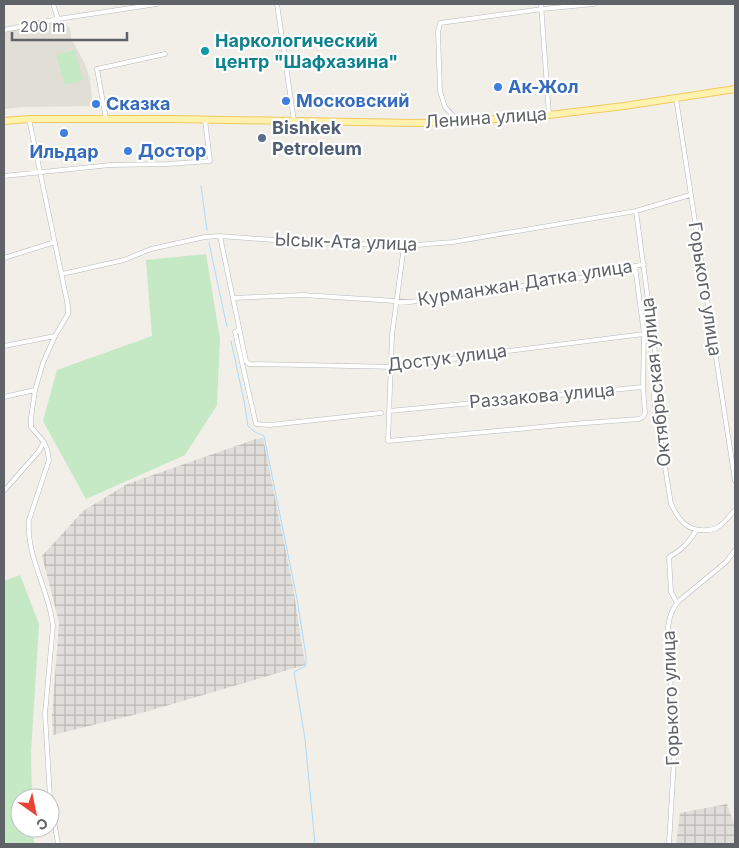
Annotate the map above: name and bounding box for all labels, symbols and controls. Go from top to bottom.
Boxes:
scale bar [12,10,128,42]
text: 200 m [20,17,65,36]
place label: Наркологический центр "Шафхазина" [215,30,398,72]
marker: Наркологический центр "Шафхазина" [199,45,211,57]
place label: Ак-Жол [508,76,579,97]
marker: Ак-Жол [492,81,504,93]
place label: Московский [296,90,409,111]
place label: Сказка [106,93,171,114]
marker: Московский [280,95,292,107]
marker: Сказка [90,98,102,110]
street label: Ленина улица [424,103,548,132]
place label: Bishkek Petroleum [272,117,362,159]
marker: Ильдар [58,127,70,139]
marker: Bishkek Petroleum [256,132,268,144]
place label: Достор [138,140,206,161]
place label: Ильдар [29,141,99,162]
marker: Достор [122,145,134,157]
street label: Горького улица [685,220,726,358]
street label: Ысык-Ата улица [274,229,418,254]
street label: Курманжан Датка улица [416,255,634,310]
street label: Октябрьская улица [636,296,675,468]
street label: Достук улица [386,340,508,375]
street label: Раззакова улица [468,379,616,412]
street label: Горького улица [658,630,683,766]
north arrow [10,788,60,838]
text: С [33,814,51,834]

